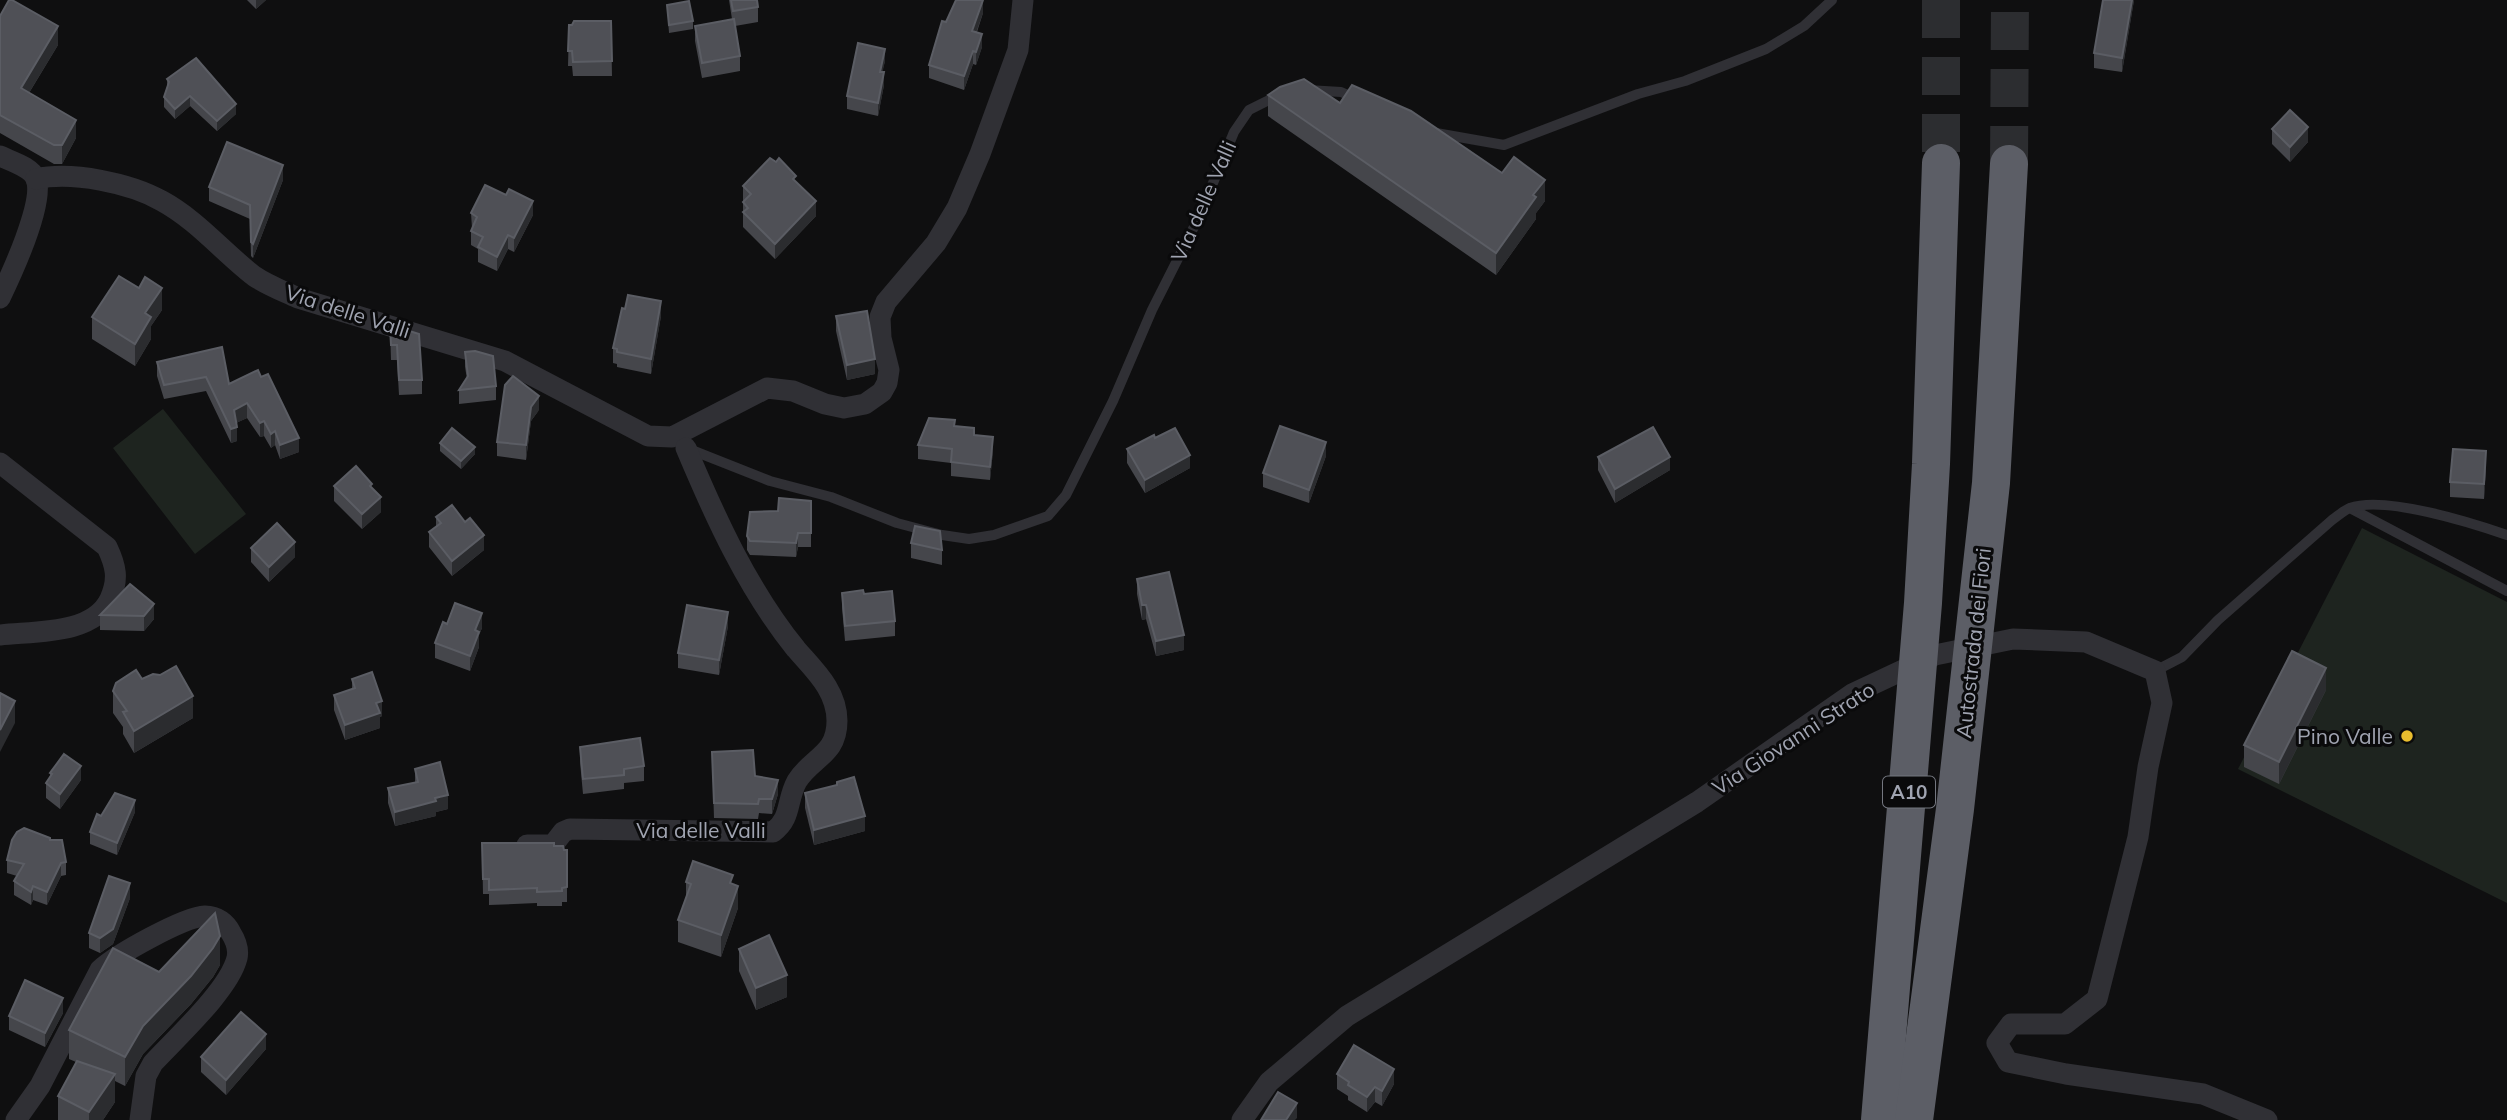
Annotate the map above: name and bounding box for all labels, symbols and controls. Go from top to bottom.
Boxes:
street label: Via delle Valli [1165,136,1241,266]
street label: Via delle Valli [282,279,414,343]
street label: Autostrada dei Fiori [1950,547,1996,739]
street label: Via Giovanni Strato [1707,676,1879,800]
place label: Pino Valle [2297,723,2393,749]
marker: Pino Valle [2399,728,2415,744]
road number: A10 [1883,776,1935,807]
street label: Via delle Valli [636,817,766,843]

